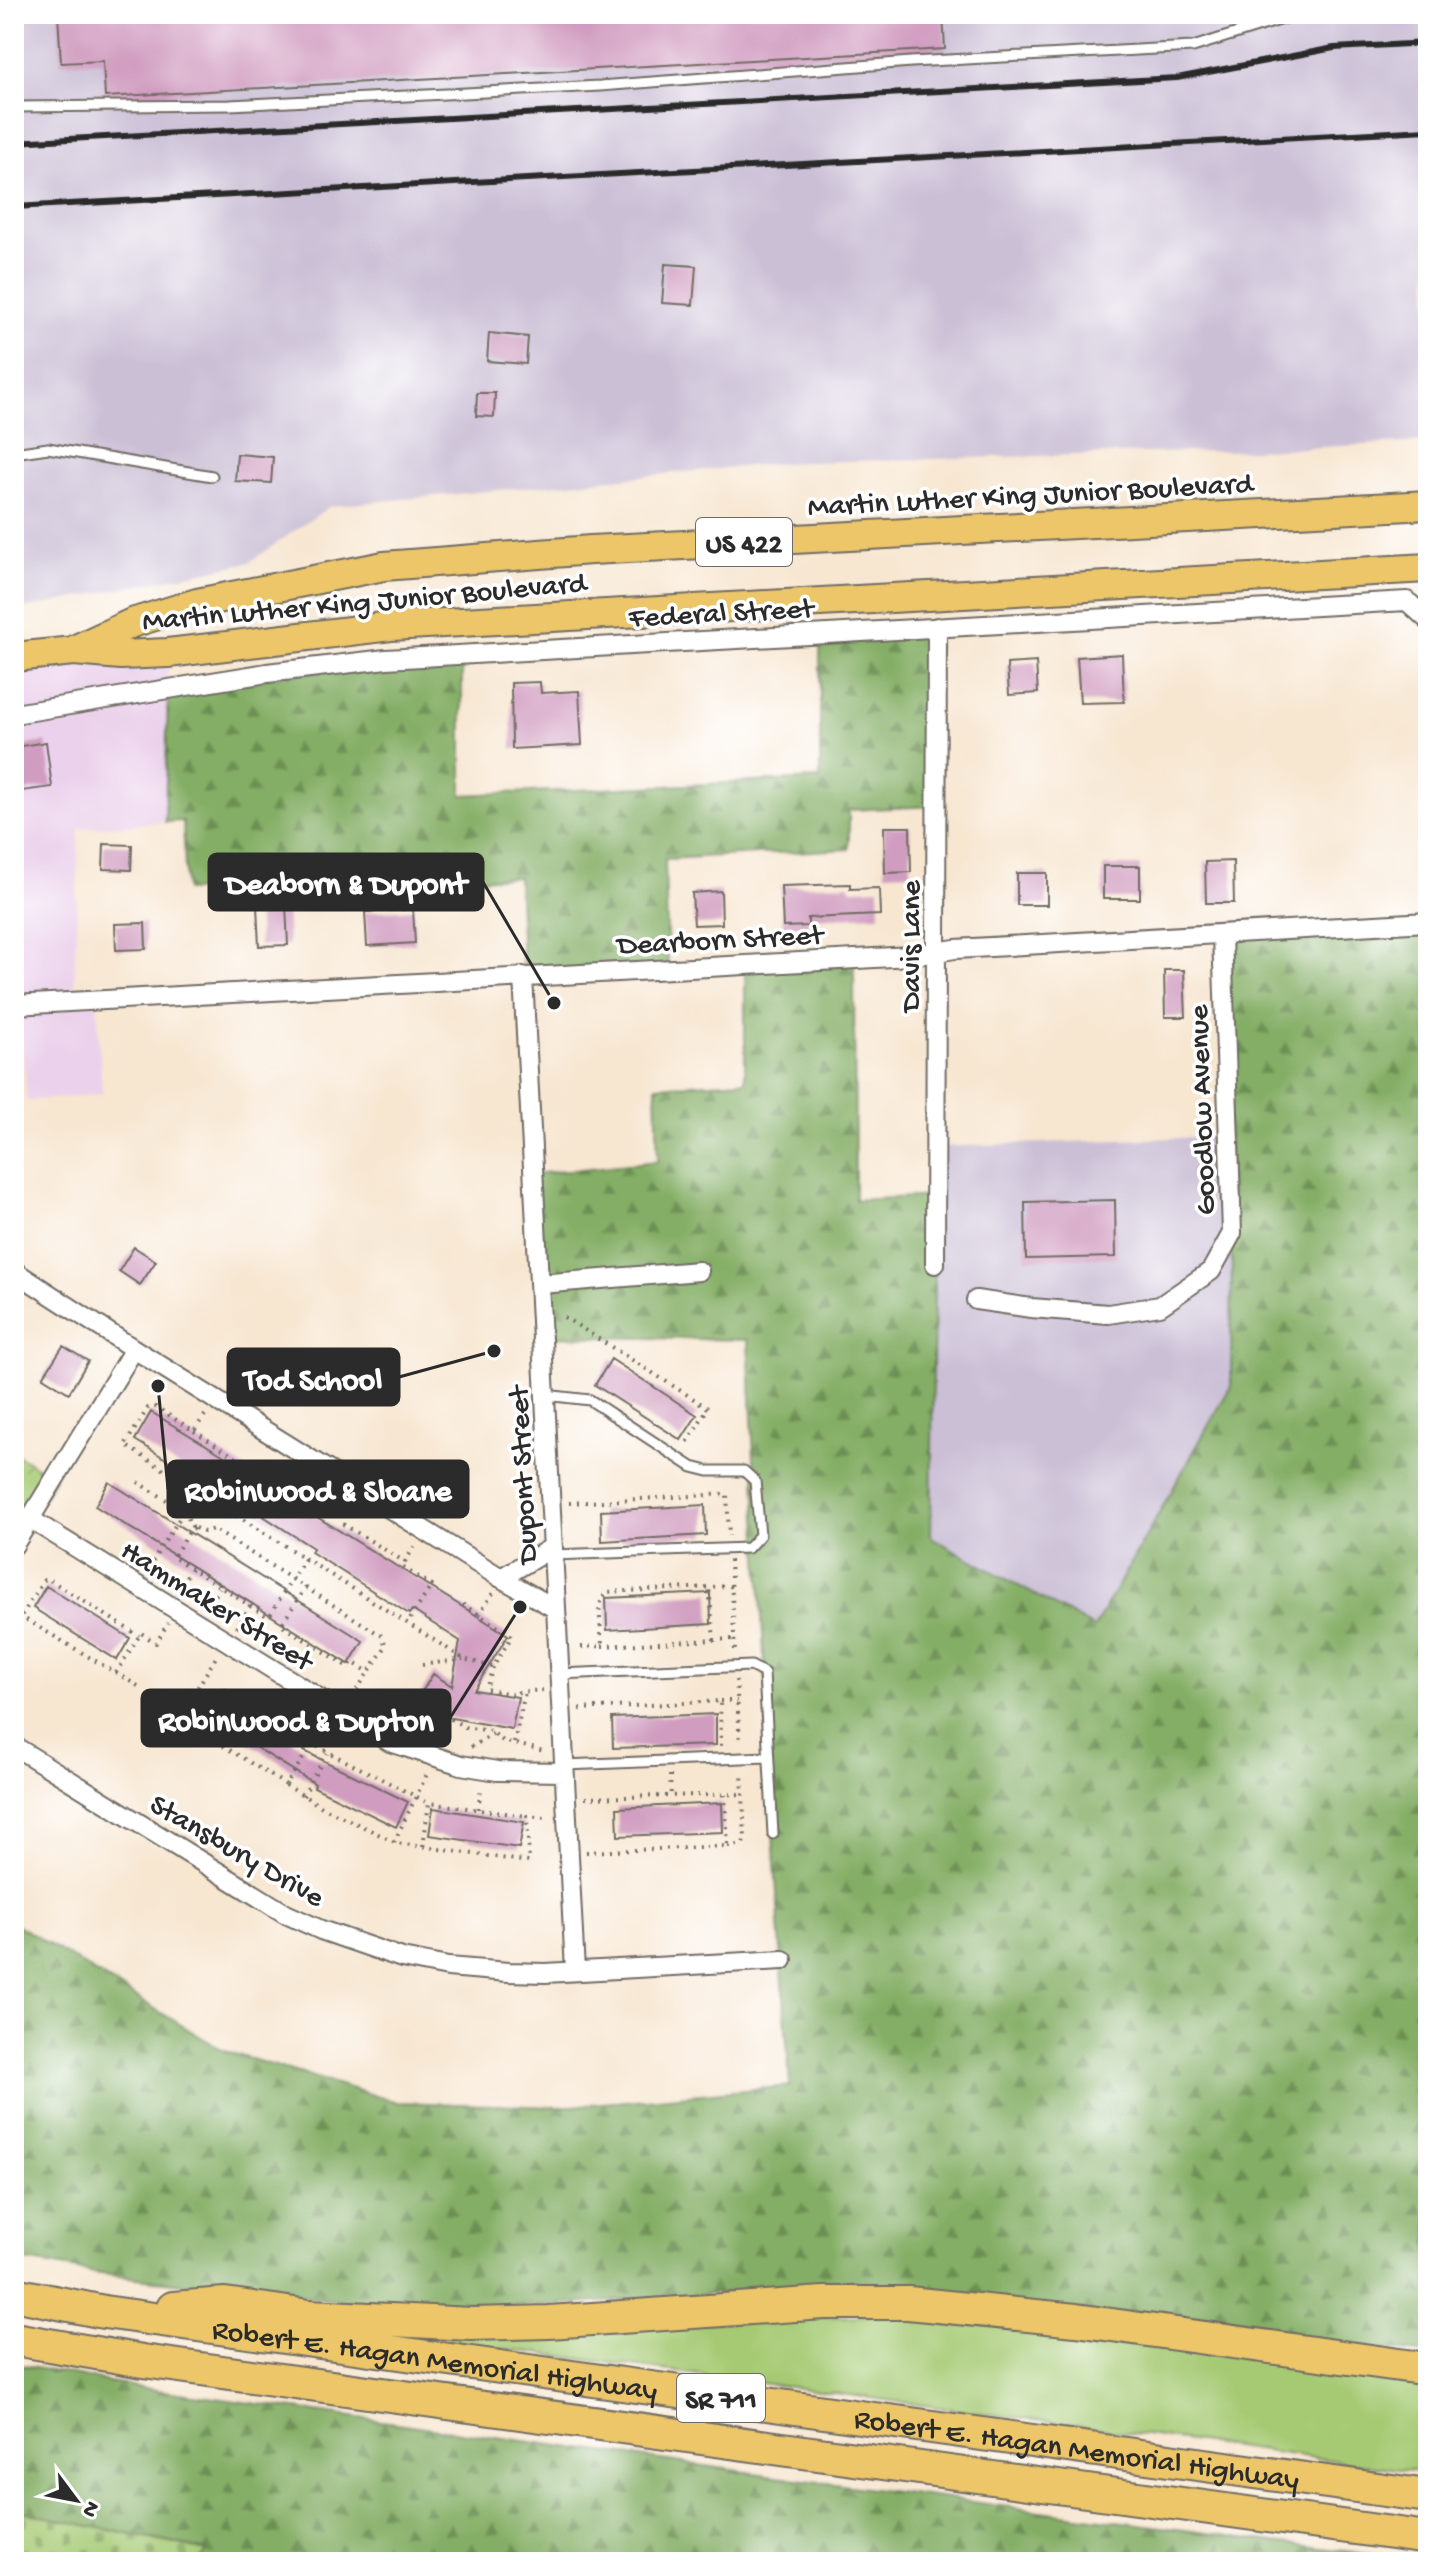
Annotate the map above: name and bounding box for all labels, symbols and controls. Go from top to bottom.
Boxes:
street label: Martin Luther King Junior Boulevard [807,468,1256,527]
road number: US 422 [696,518,792,566]
street label: Martin Luther King Junior Boulevard [141,567,590,641]
street label: Federal Street [627,593,817,638]
callout: Deaborn & Dupont [209,854,483,910]
text: Deaborn & Dupont [222,868,470,906]
street label: Davis Lane [896,880,931,1014]
street label: Dearborn Street [615,919,827,965]
street label: Goodlow Avenue [1183,1004,1226,1216]
callout: Tod School [228,1349,399,1405]
text: Tod School [241,1364,382,1402]
street label: Dupont Street [503,1382,548,1566]
callout: Robinwood & Sloane [168,1461,468,1517]
text: Robinwood & Sloane [183,1475,453,1513]
street label: Hammaker Street [113,1535,320,1682]
callout: Robinwood & Dupton [142,1690,450,1746]
text: Robinwood & Dupton [157,1705,435,1743]
street label: Stansbury Drive [142,1789,330,1917]
street label: Robert E. Hagan Memorial Highway [210,2314,659,2411]
road number: SR 711 [677,2374,765,2422]
street label: Robert E. Hagan Memorial Highway [851,2403,1301,2500]
north arrow [36,2460,116,2540]
text: N [75,2495,104,2521]

